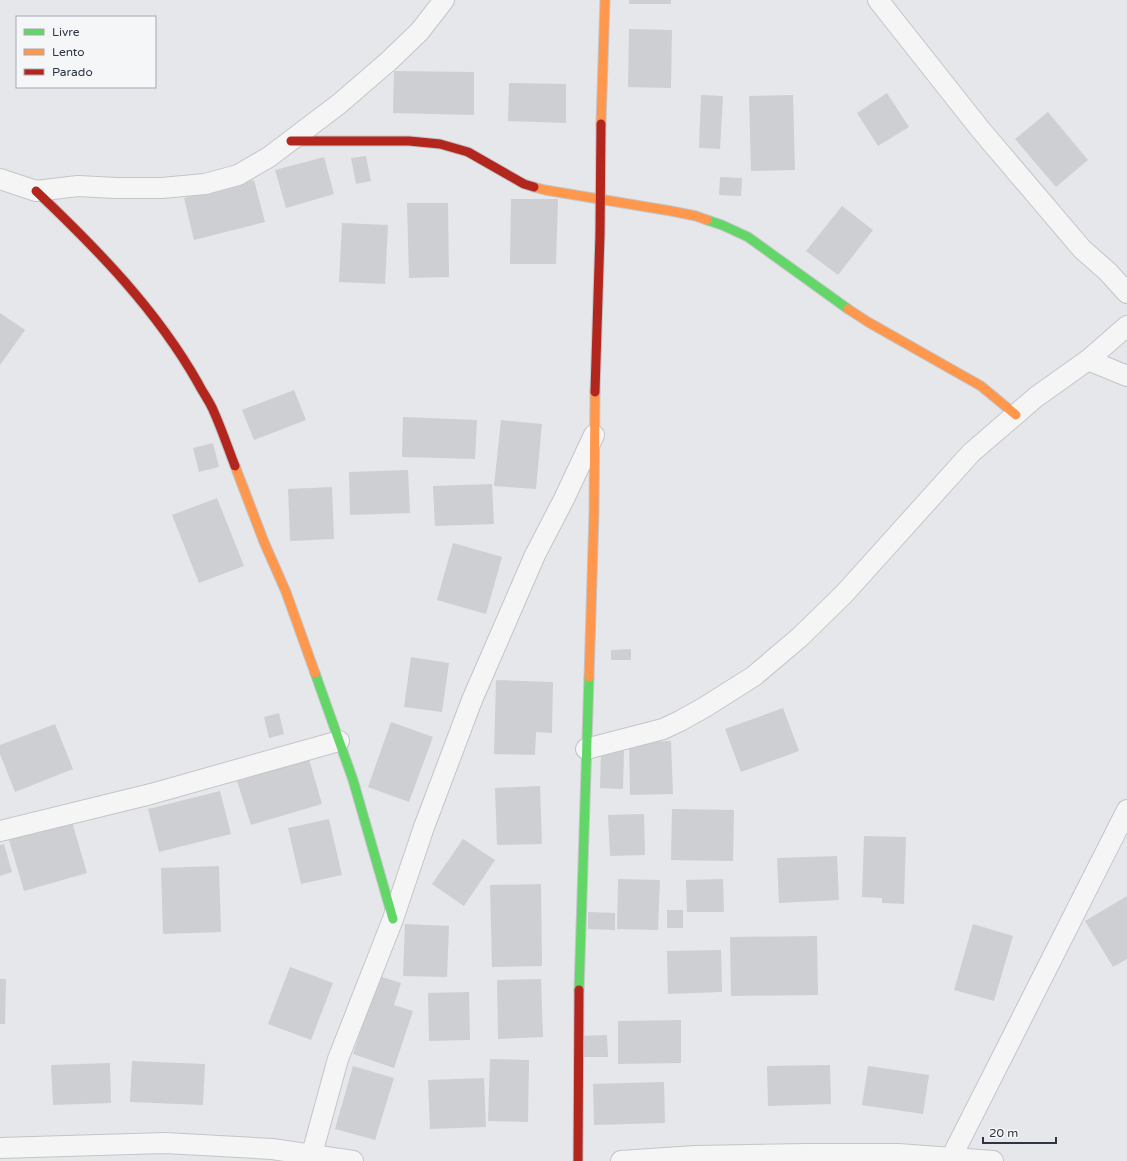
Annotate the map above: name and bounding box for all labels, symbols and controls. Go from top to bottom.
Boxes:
legend [16,16,156,88]
text: Livre [52,25,80,39]
text: Lento [52,45,85,59]
text: Parado [52,65,93,79]
scale bar [983,1119,1056,1145]
text: 20 m [989,1126,1018,1140]

